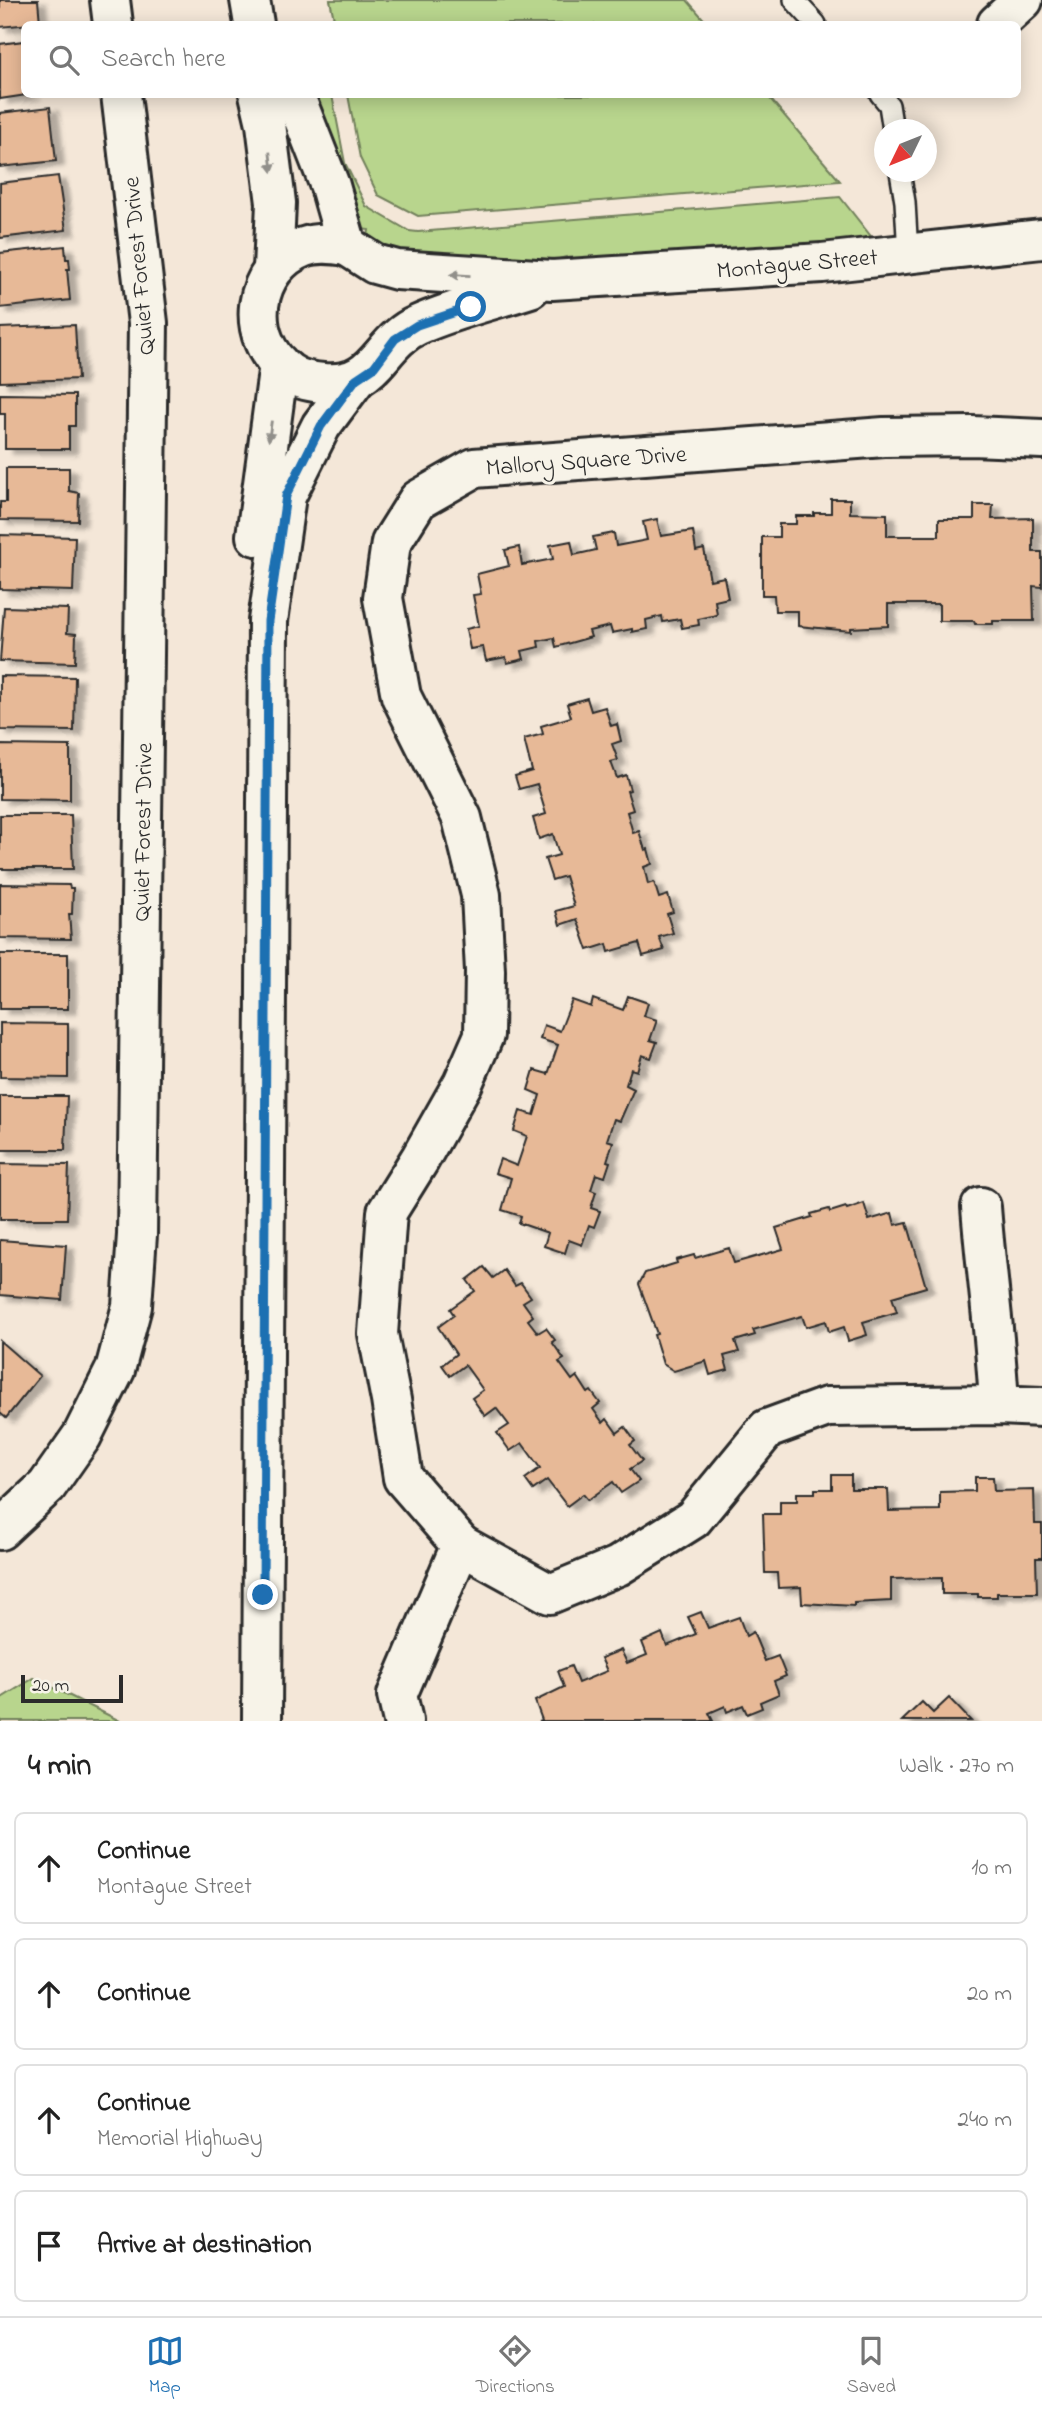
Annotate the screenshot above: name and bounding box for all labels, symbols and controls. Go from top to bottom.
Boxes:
search box [21,21,1021,98]
icon: search [45,41,83,79]
text: Search here [101,41,226,79]
north arrow [874,119,937,182]
one-way arrow [265,151,276,173]
street label: Quiet Forest Drive [115,175,166,356]
street label: Montague Street [715,241,879,290]
one-way arrow [448,269,470,280]
route start [455,291,486,322]
one-way arrow [264,421,275,443]
street label: Mallory Square Drive [485,438,688,488]
street label: Quiet Forest Drive [125,742,164,922]
route end [247,1579,278,1610]
scale bar [21,1672,122,1704]
text: 20 m [32,1673,69,1700]
text: 4 min [28,1745,91,1789]
text: Walk · 270 m [899,1750,1014,1783]
text: Continue [97,1833,190,1871]
icon: ahead [30,1849,68,1887]
text: 10 m [971,1852,1012,1885]
text: Montague Street [97,1871,252,1904]
icon: ahead [30,1975,68,2013]
text: Continue [97,1975,190,2013]
text: 20 m [967,1978,1012,2011]
text: Continue [97,2085,190,2123]
icon: ahead [30,2101,68,2139]
text: 240 m [958,2104,1012,2137]
text: Memorial Highway [97,2123,263,2156]
icon: arrive [30,2227,68,2265]
text: Arrive at destination [97,2227,312,2265]
tab: Map [146,2332,184,2401]
tab: Directions [476,2332,555,2401]
tab: Saved [847,2332,896,2401]

